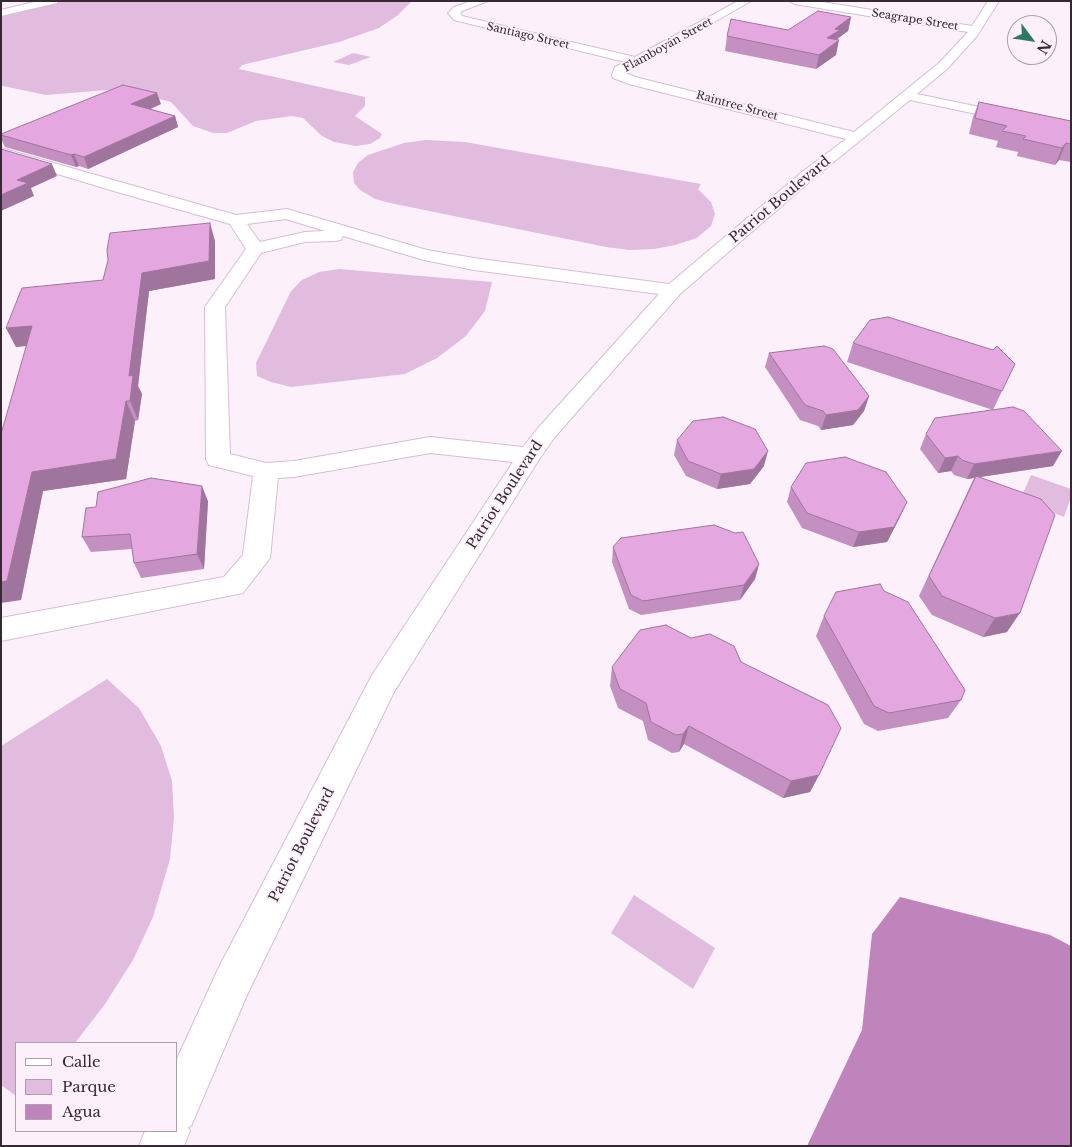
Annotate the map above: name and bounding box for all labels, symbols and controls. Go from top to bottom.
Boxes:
street label: Seagrape Street [871,7,959,33]
street label: Flamboyán Street [621,15,715,75]
north arrow [1007,15,1057,65]
street label: Santiago Street [485,20,571,52]
text: N [1033,37,1055,57]
street label: Raintree Street [695,89,779,123]
street label: Patriot Boulevard [726,153,834,247]
street label: Patriot Boulevard [464,437,546,553]
street label: Patriot Boulevard [266,785,338,905]
legend [15,1042,178,1132]
text: Calle [62,1052,101,1071]
text: Parque [62,1077,116,1096]
text: Agua [62,1102,101,1121]

